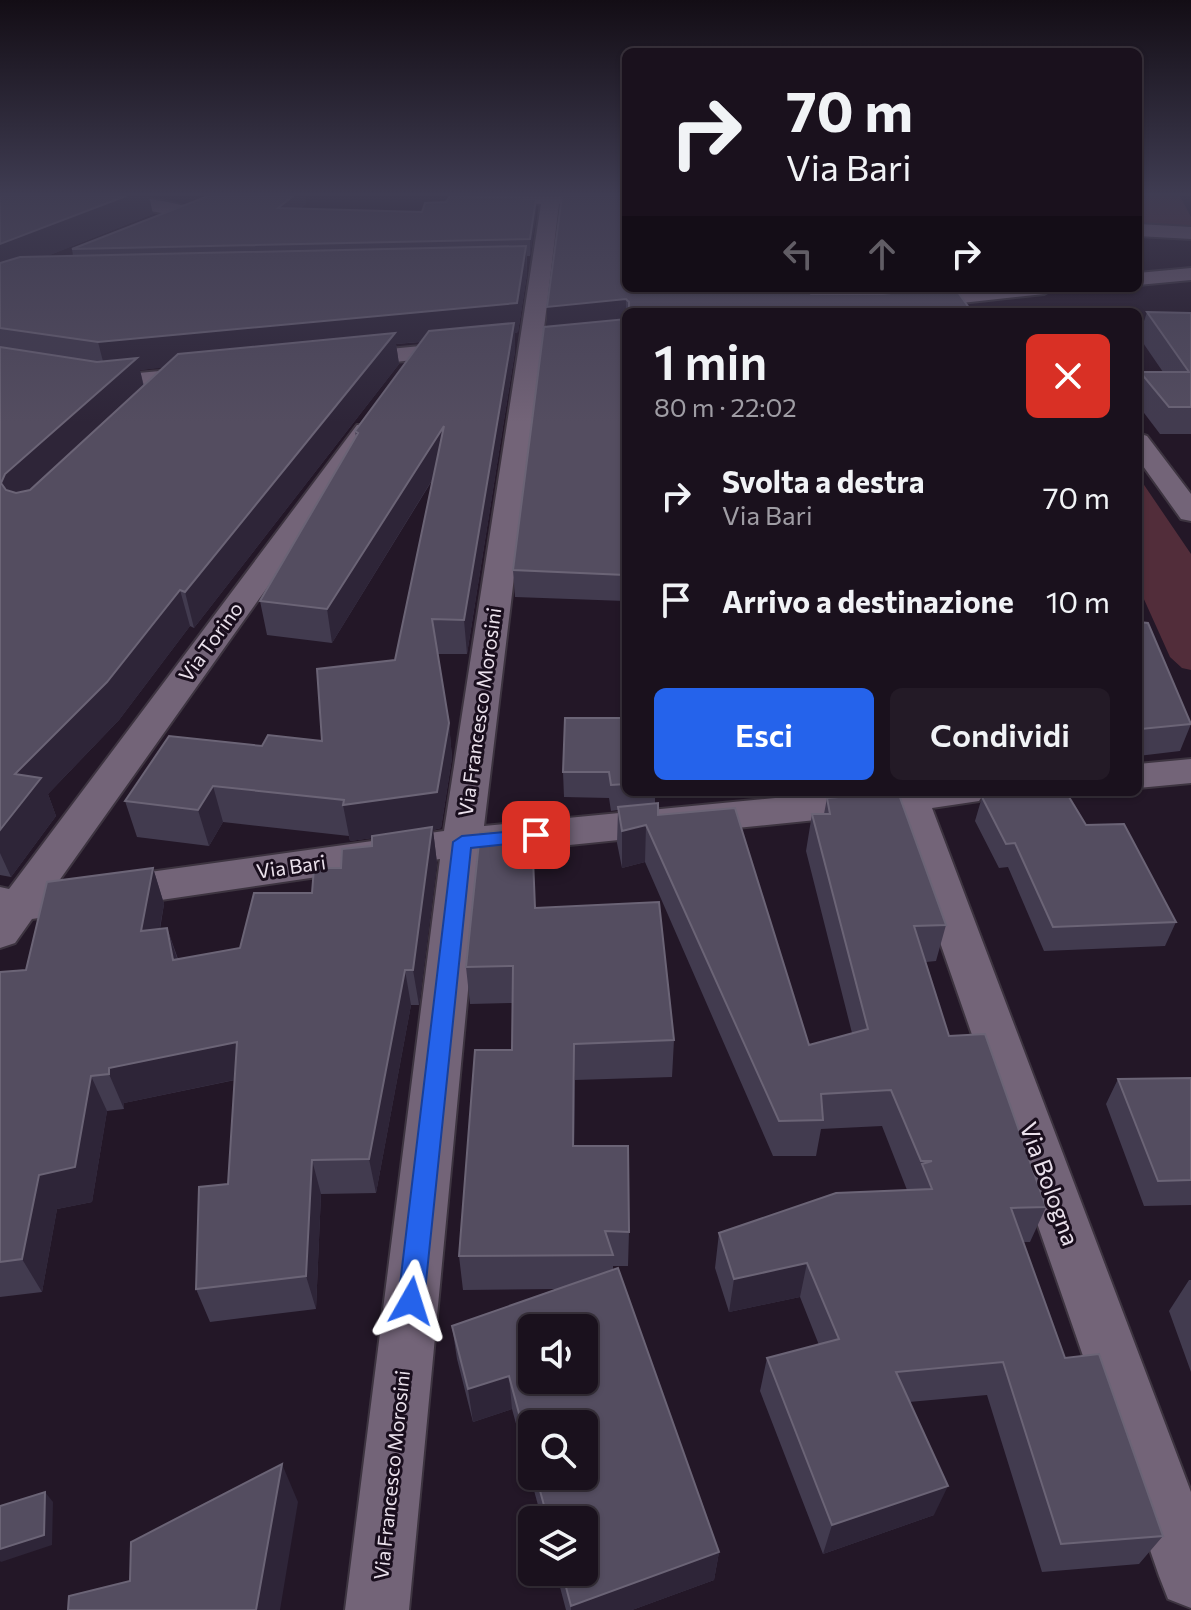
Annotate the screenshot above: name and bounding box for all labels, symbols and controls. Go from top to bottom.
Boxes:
text: 70 m [786,75,913,144]
icon: right [654,80,758,184]
text: Via Bari [786,144,911,188]
icon: left [776,232,820,276]
icon: ahead [860,232,904,276]
icon: right [944,232,988,276]
text: 1 min [654,331,767,390]
button: close [1026,334,1110,418]
text: 80 m · 22:02 [654,391,797,422]
text: Svolta a destra [722,462,924,499]
icon: right [654,474,698,518]
text: 70 m [1043,478,1110,515]
text: Via Bari [722,499,813,530]
icon: arrive [654,578,698,622]
text: Arrivo a destinazione [722,582,1014,619]
text: 10 m [1046,582,1110,619]
street label: Via Torino [173,597,247,686]
street label: Via Francesco Morosini [452,606,506,818]
button: Esci [654,688,874,780]
button: Condividi [890,688,1110,780]
pin [502,801,570,869]
icon: arrive [514,813,558,857]
street label: Via Bari [255,849,327,883]
street label: Via Bologna [1015,1118,1086,1249]
position arrow [369,1259,453,1343]
map controls [518,1314,598,1586]
button: sound [518,1314,598,1394]
street label: Via Francesco Morosini [368,1369,414,1581]
button: search [518,1410,598,1490]
button: layers [518,1506,598,1586]

